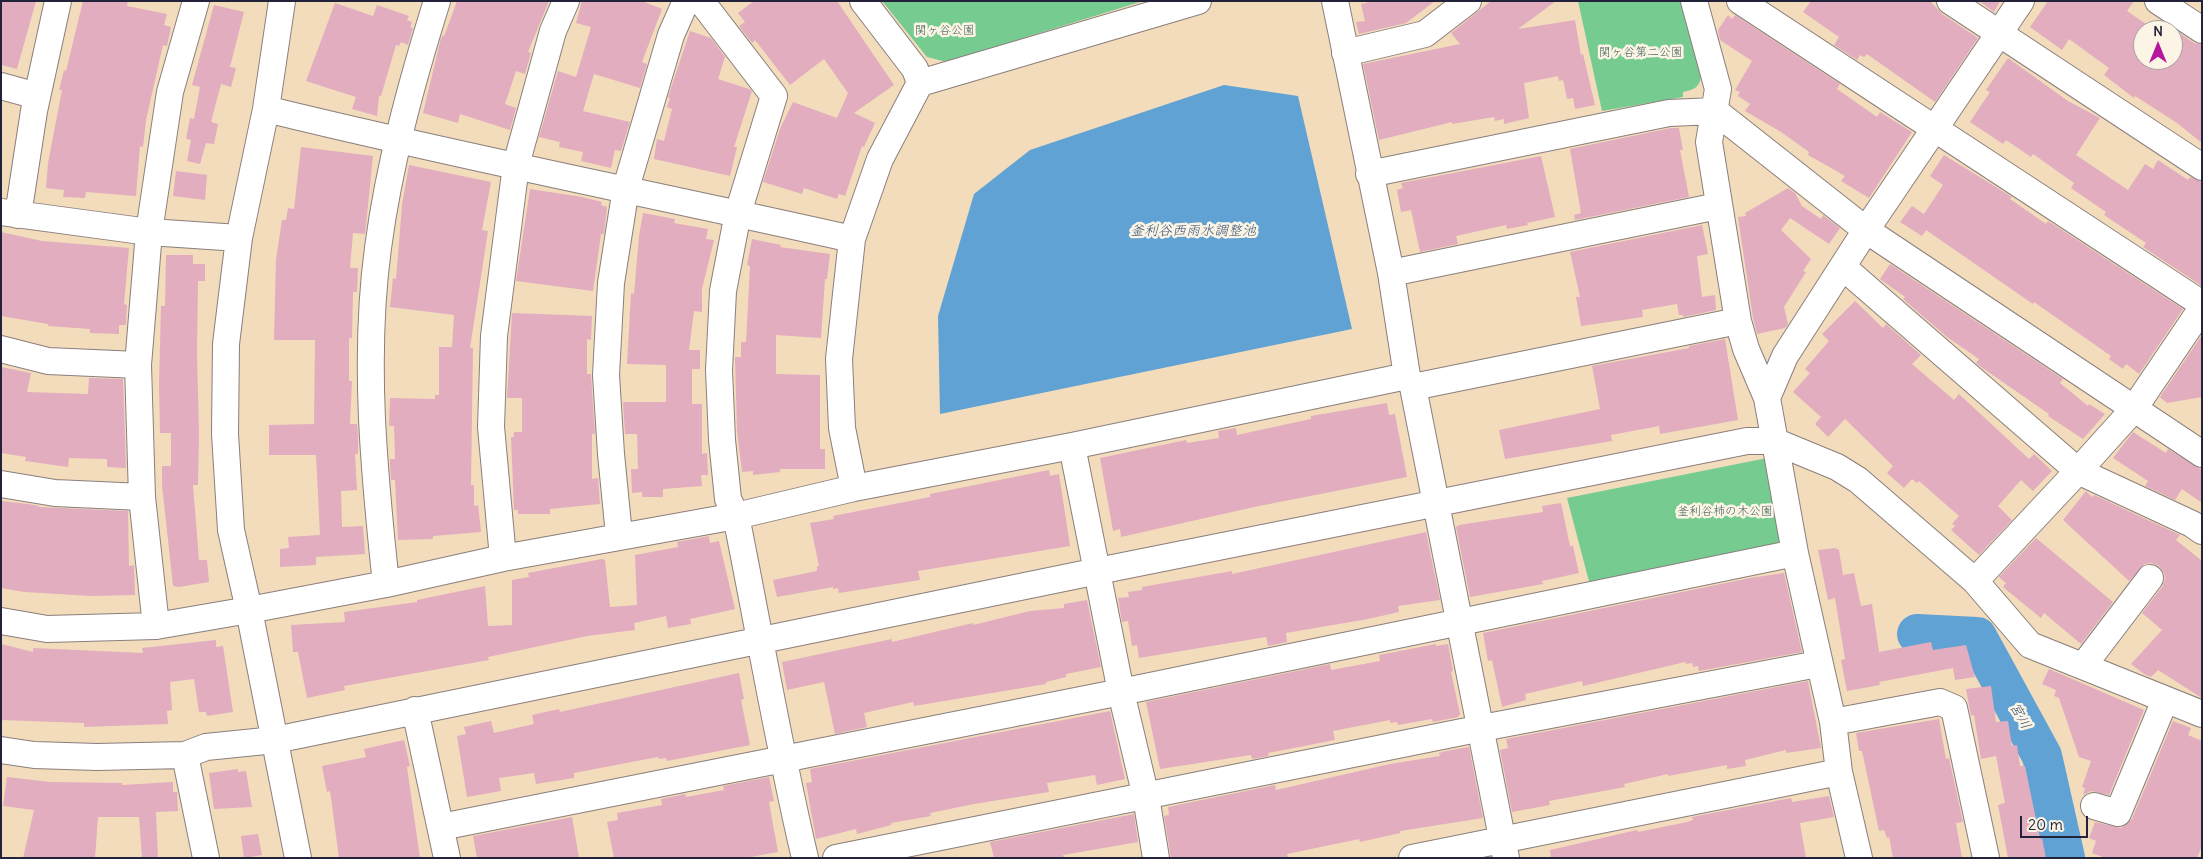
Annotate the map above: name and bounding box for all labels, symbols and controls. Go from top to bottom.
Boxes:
north arrow [2133,20,2183,70]
text: N [2153,22,2163,40]
park label: 関ヶ谷公園 [915,24,975,38]
park label: 関ヶ谷第二公園 [1599,46,1683,60]
water label: 釜利谷西雨水調整池 [1130,223,1256,239]
park label: 釜利谷柿の木公園 [1677,505,1773,519]
water label: 宮川 [2006,700,2034,732]
scale bar [2023,806,2090,838]
text: 20 m [2028,815,2063,834]

